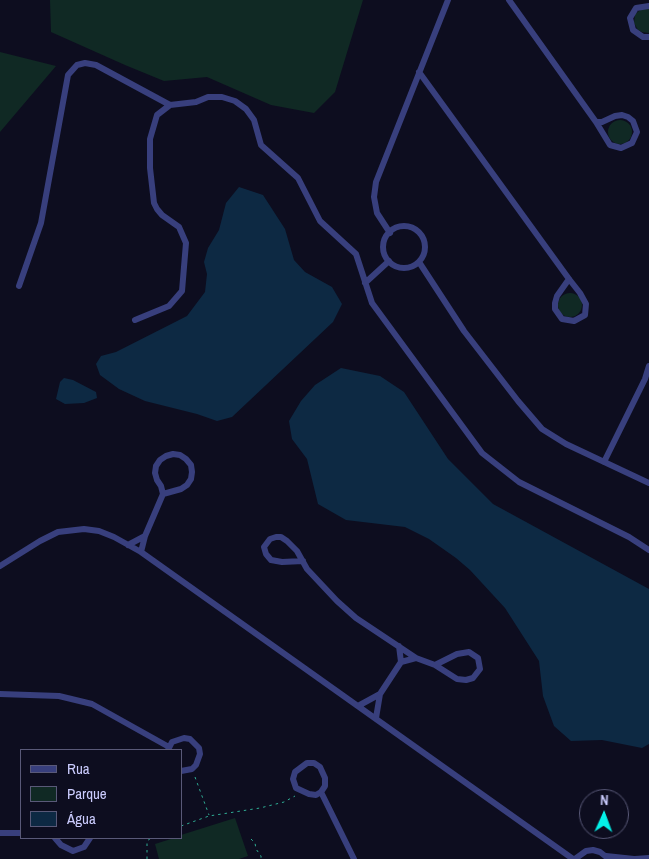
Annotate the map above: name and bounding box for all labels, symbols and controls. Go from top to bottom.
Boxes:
legend [20,749,182,839]
text: Rua [67,758,90,779]
text: Parque [67,783,107,804]
north arrow [579,789,629,839]
text: N [600,791,609,809]
text: Água [67,808,96,829]

